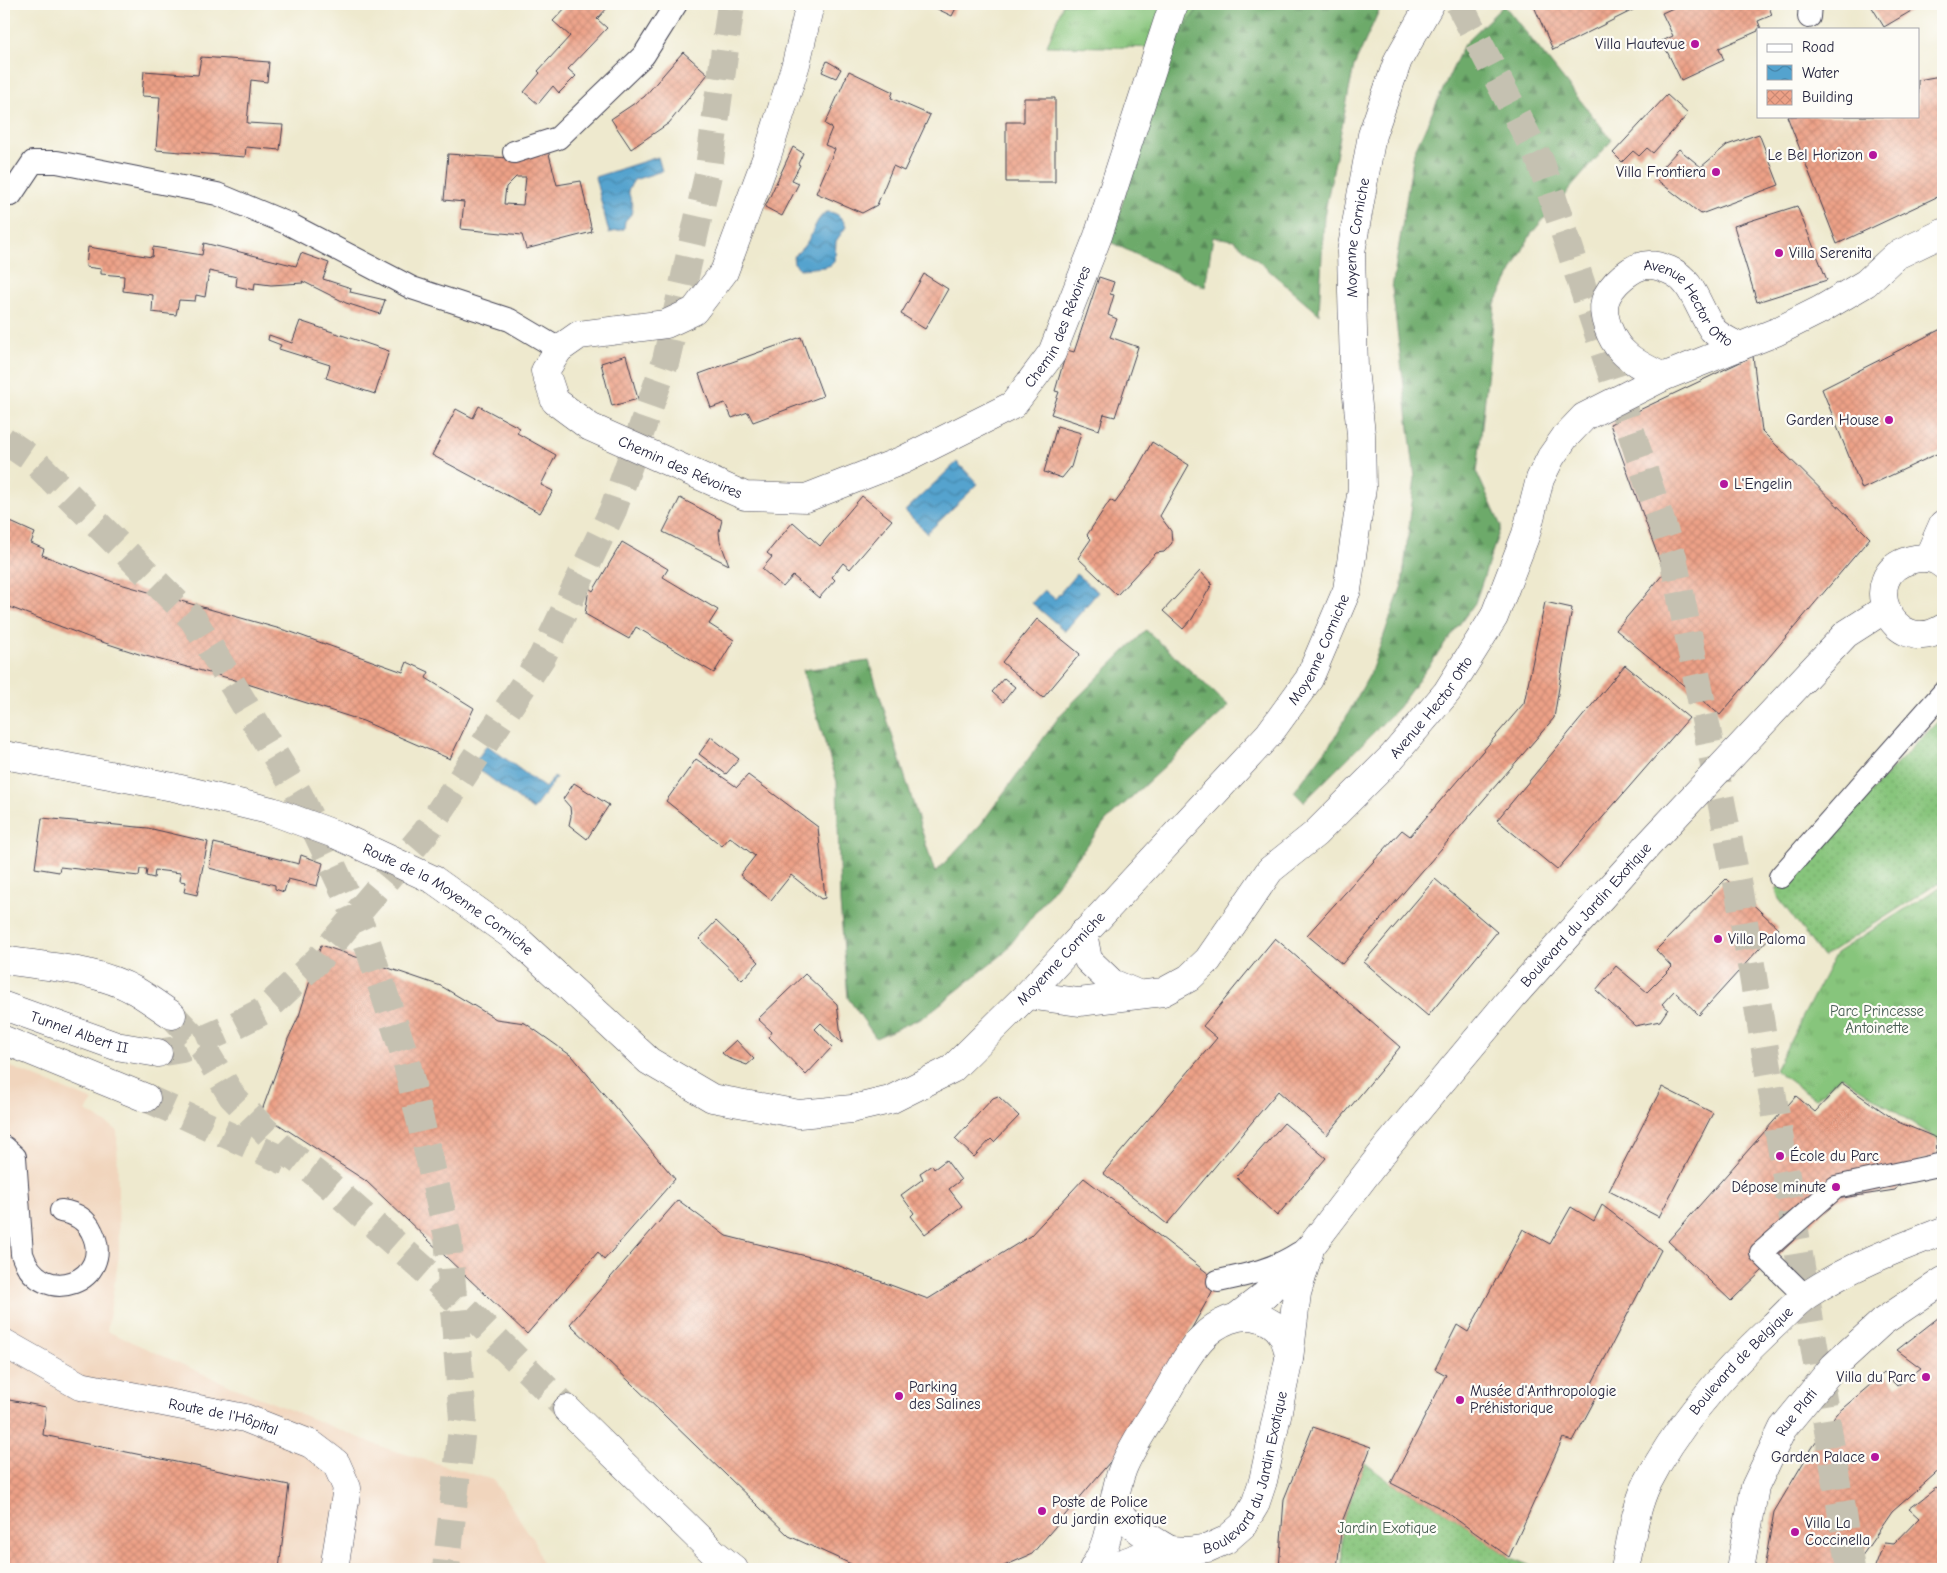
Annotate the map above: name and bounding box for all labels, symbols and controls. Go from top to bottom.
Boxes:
legend [1757,28,1920,118]
place label: Villa Hautevue [1595,35,1685,53]
marker: Villa Hautevue [1689,38,1701,50]
text: Road [1802,38,1834,56]
text: Water [1802,64,1839,82]
text: Building [1802,88,1853,106]
place label: Le Bel Horizon [1768,146,1863,164]
marker: Le Bel Horizon [1867,149,1879,161]
place label: Villa Frontiera [1616,163,1706,181]
marker: Villa Frontiera [1710,166,1722,178]
street label: Moyenne Corniche [1342,176,1373,298]
place label: Villa Serenita [1789,244,1872,262]
marker: Villa Serenita [1773,247,1785,259]
street label: Avenue Hector Otto [1643,256,1736,351]
street label: Chemin des Révoires [1020,263,1094,391]
place label: Garden House [1786,411,1879,429]
marker: Garden House [1883,414,1895,426]
street label: Chemin des Révoires [615,432,745,503]
place label: L'Engelin [1734,475,1792,493]
marker: L'Engelin [1718,478,1730,490]
street label: Moyenne Corniche [1284,591,1353,708]
street label: Avenue Hector Otto [1386,653,1476,762]
street label: Boulevard du Jardin Exotique [1516,838,1655,991]
street label: Route de la Moyenne Corniche [360,839,538,959]
street label: Moyenne Corniche [1013,908,1109,1009]
place label: Villa Paloma [1728,930,1806,948]
marker: Villa Paloma [1712,933,1724,945]
park label: Parc Princesse Antoinette [1830,1002,1924,1037]
street label: Tunnel Albert II [28,1007,130,1057]
place label: École du Parc [1790,1146,1879,1165]
marker: École du Parc [1774,1150,1786,1162]
place label: Dépose minute [1731,1178,1826,1196]
marker: Dépose minute [1830,1181,1842,1193]
street label: Boulevard de Belgique [1685,1302,1797,1418]
place label: Villa du Parc [1836,1368,1916,1386]
marker: Villa du Parc [1920,1371,1932,1383]
place label: Parking des Salines [909,1378,980,1413]
place label: Musée d'Anthropologie Préhistorique [1470,1382,1617,1417]
street label: Rue Plati [1772,1385,1821,1439]
street label: Boulevard du Jardin Exotique [1202,1389,1291,1558]
marker: Parking des Salines [893,1390,905,1402]
street label: Route de l'Hôpital [167,1394,281,1439]
marker: Musée d'Anthropologie Préhistorique [1454,1394,1466,1406]
place label: Garden Palace [1771,1448,1865,1466]
marker: Garden Palace [1869,1451,1881,1463]
place label: Poste de Police du jardin exotique [1052,1493,1167,1528]
marker: Poste de Police du jardin exotique [1036,1505,1048,1517]
place label: Villa La Coccinella [1805,1514,1870,1549]
park label: Jardin Exotique [1337,1519,1437,1537]
marker: Villa La Coccinella [1789,1526,1801,1538]

